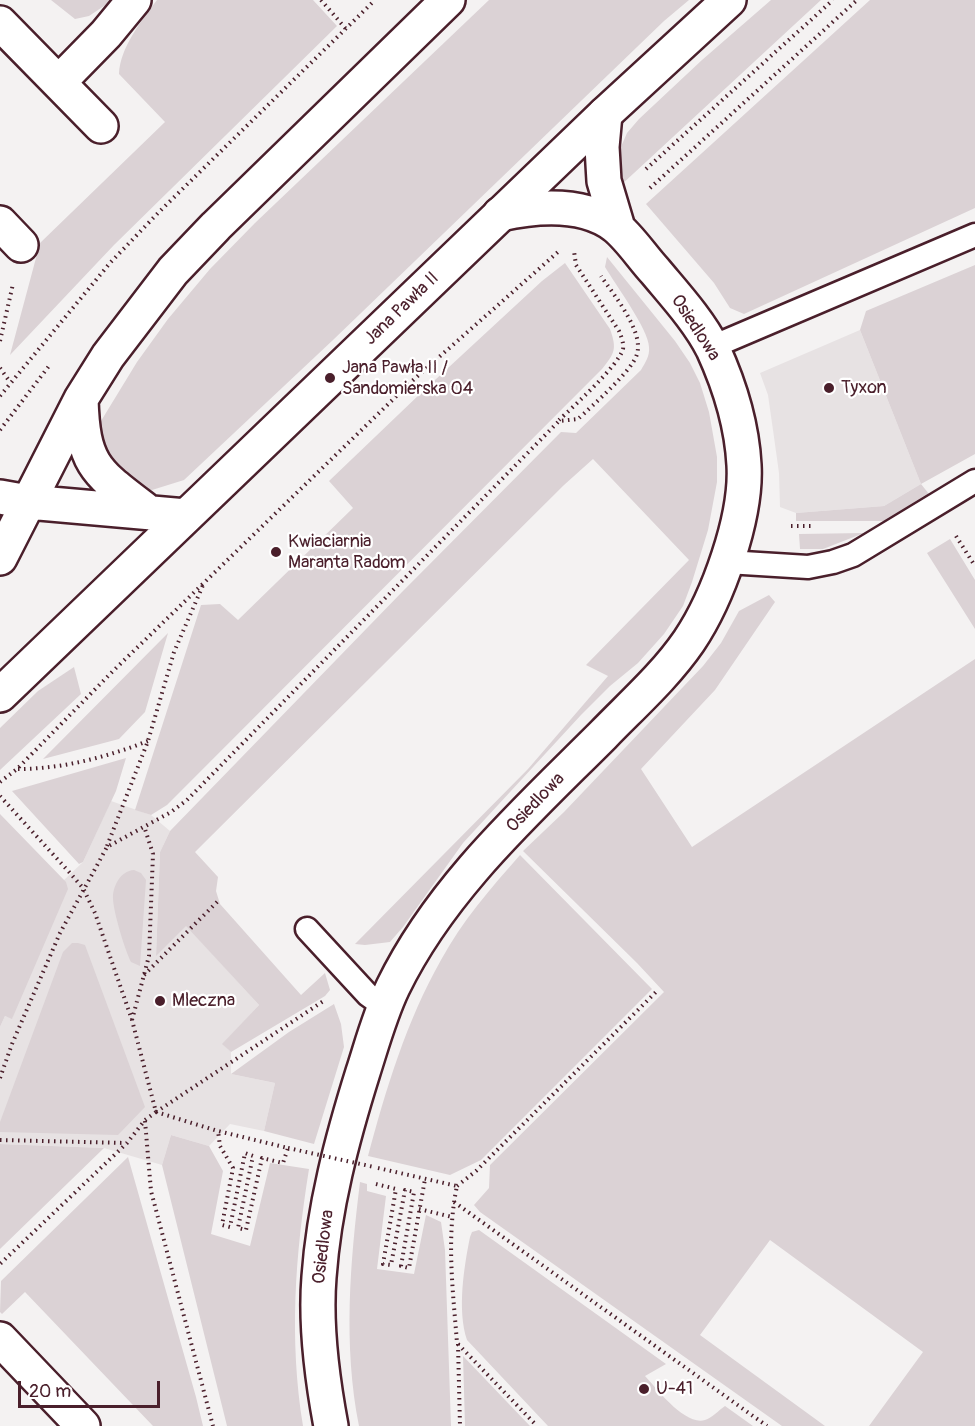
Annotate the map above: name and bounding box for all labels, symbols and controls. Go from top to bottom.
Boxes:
street label: Jana Pawła II [360,268,444,350]
street label: Osiedlowa [666,291,724,365]
place label: Jana Pawła II / Sandomierska 04 [342,357,473,400]
marker: Jana Pawła II / Sandomierska 04 [323,371,337,385]
place label: Tyxon [841,377,887,399]
marker: Tyxon [822,381,836,395]
place label: Kwiaciarnia Maranta Radom [288,531,405,574]
marker: Kwiaciarnia Maranta Radom [269,545,283,559]
street label: Osiedlowa [502,769,570,837]
place label: Mleczna [172,990,235,1012]
marker: Mleczna [153,994,167,1008]
street label: Osiedlowa [309,1209,339,1285]
scale bar [21,1369,164,1407]
place label: U-41 [656,1378,693,1400]
text: 20 m [29,1380,71,1403]
marker: U-41 [637,1382,651,1396]

